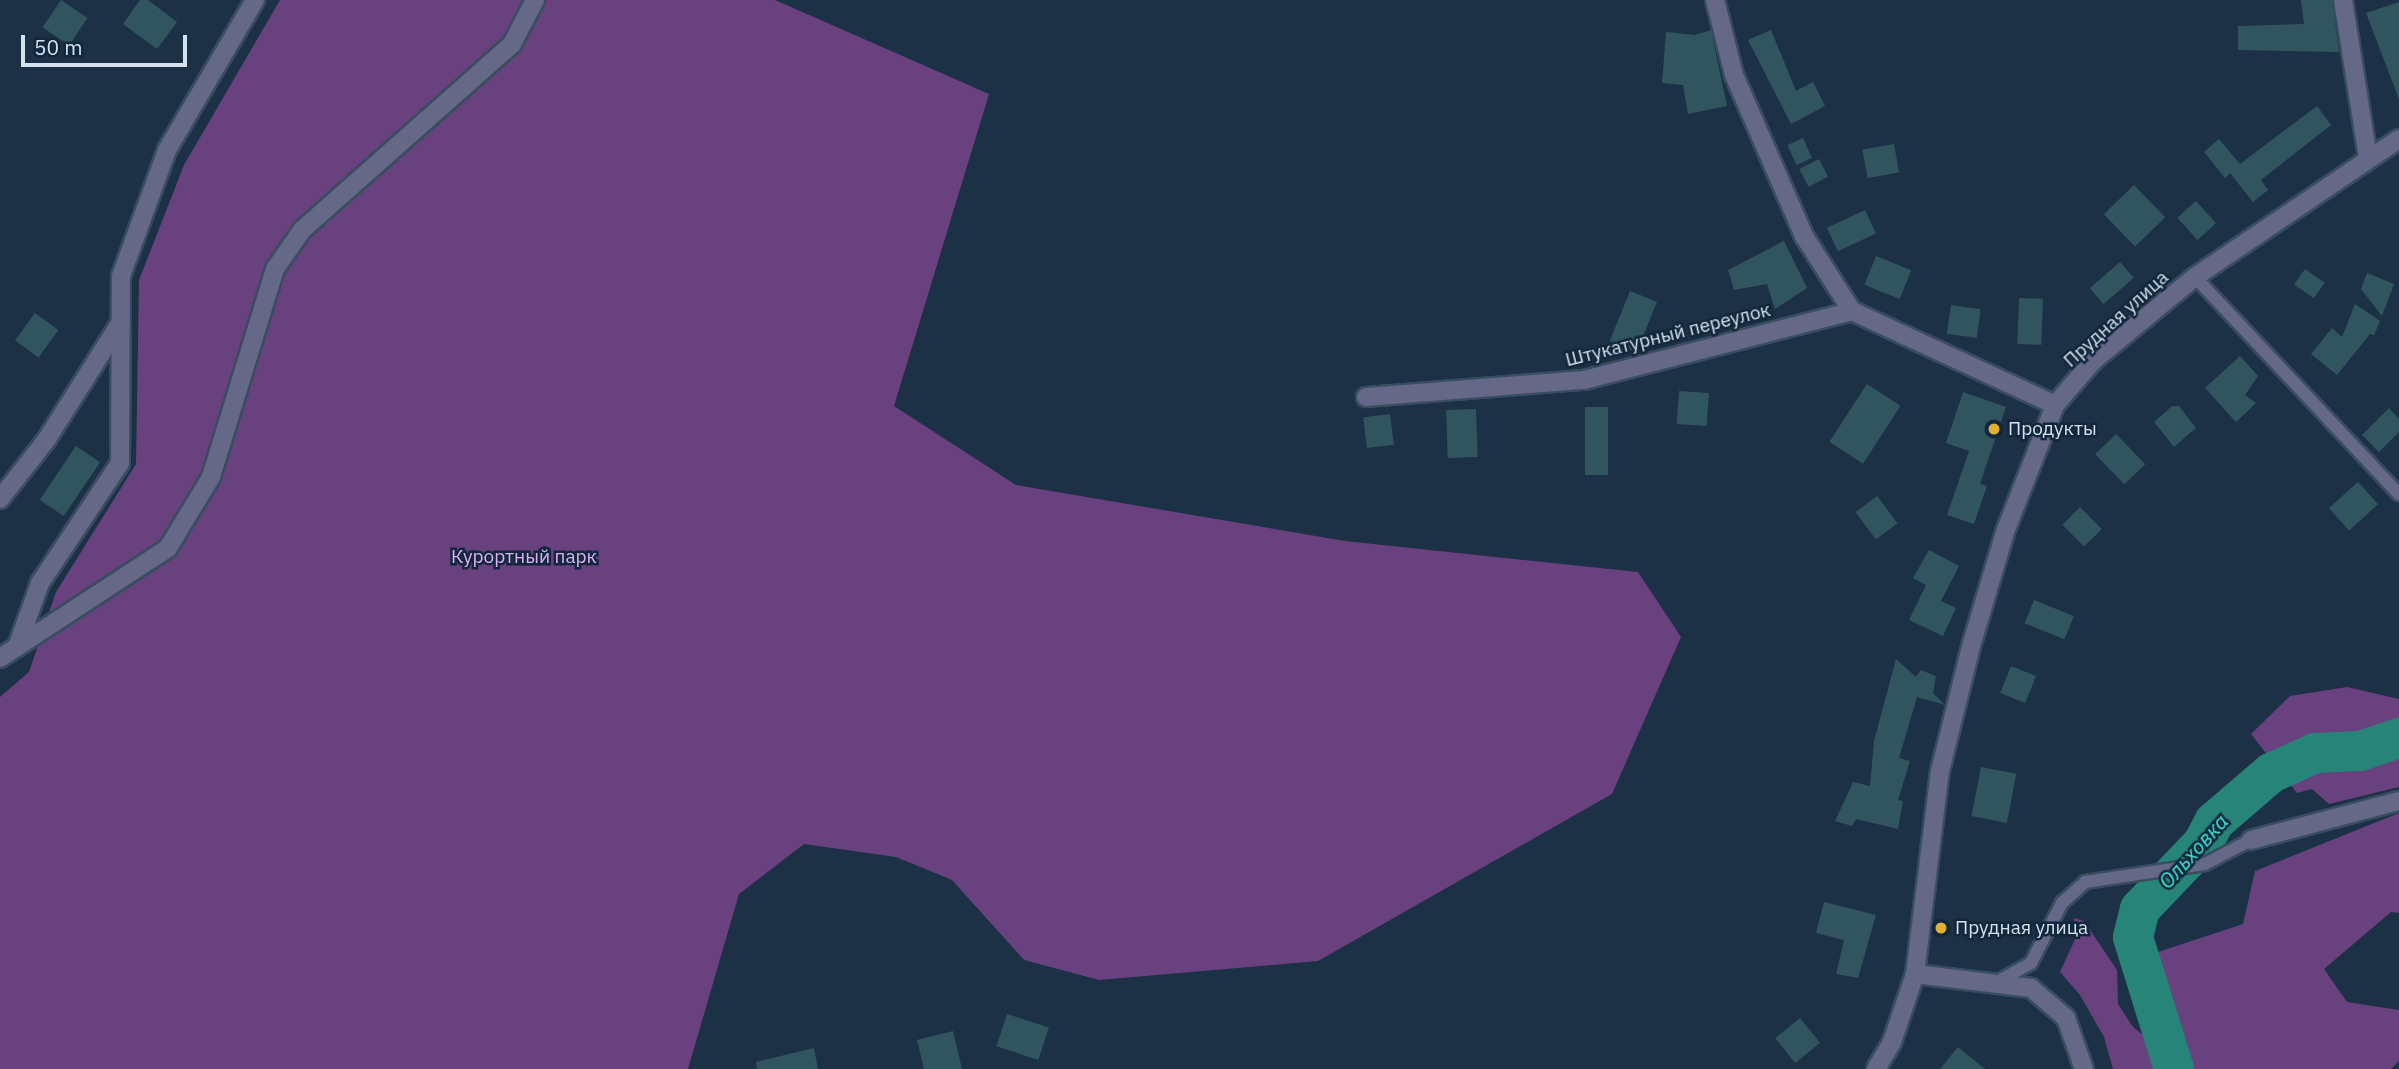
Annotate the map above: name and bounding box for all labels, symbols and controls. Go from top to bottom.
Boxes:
scale bar [24,21,191,65]
text: 50 m [34,33,83,61]
street label: Прудная улица [2059,266,2173,372]
street label: Штукатурный переулок [1563,298,1773,372]
place label: Продукты [2008,418,2097,440]
marker: Продукты [1986,421,2002,437]
park label: Курортный парк [451,546,597,568]
water label: Ольховка [2153,809,2233,893]
place label: Прудная улица [1955,917,2088,939]
marker: Прудная улица [1933,920,1949,936]

